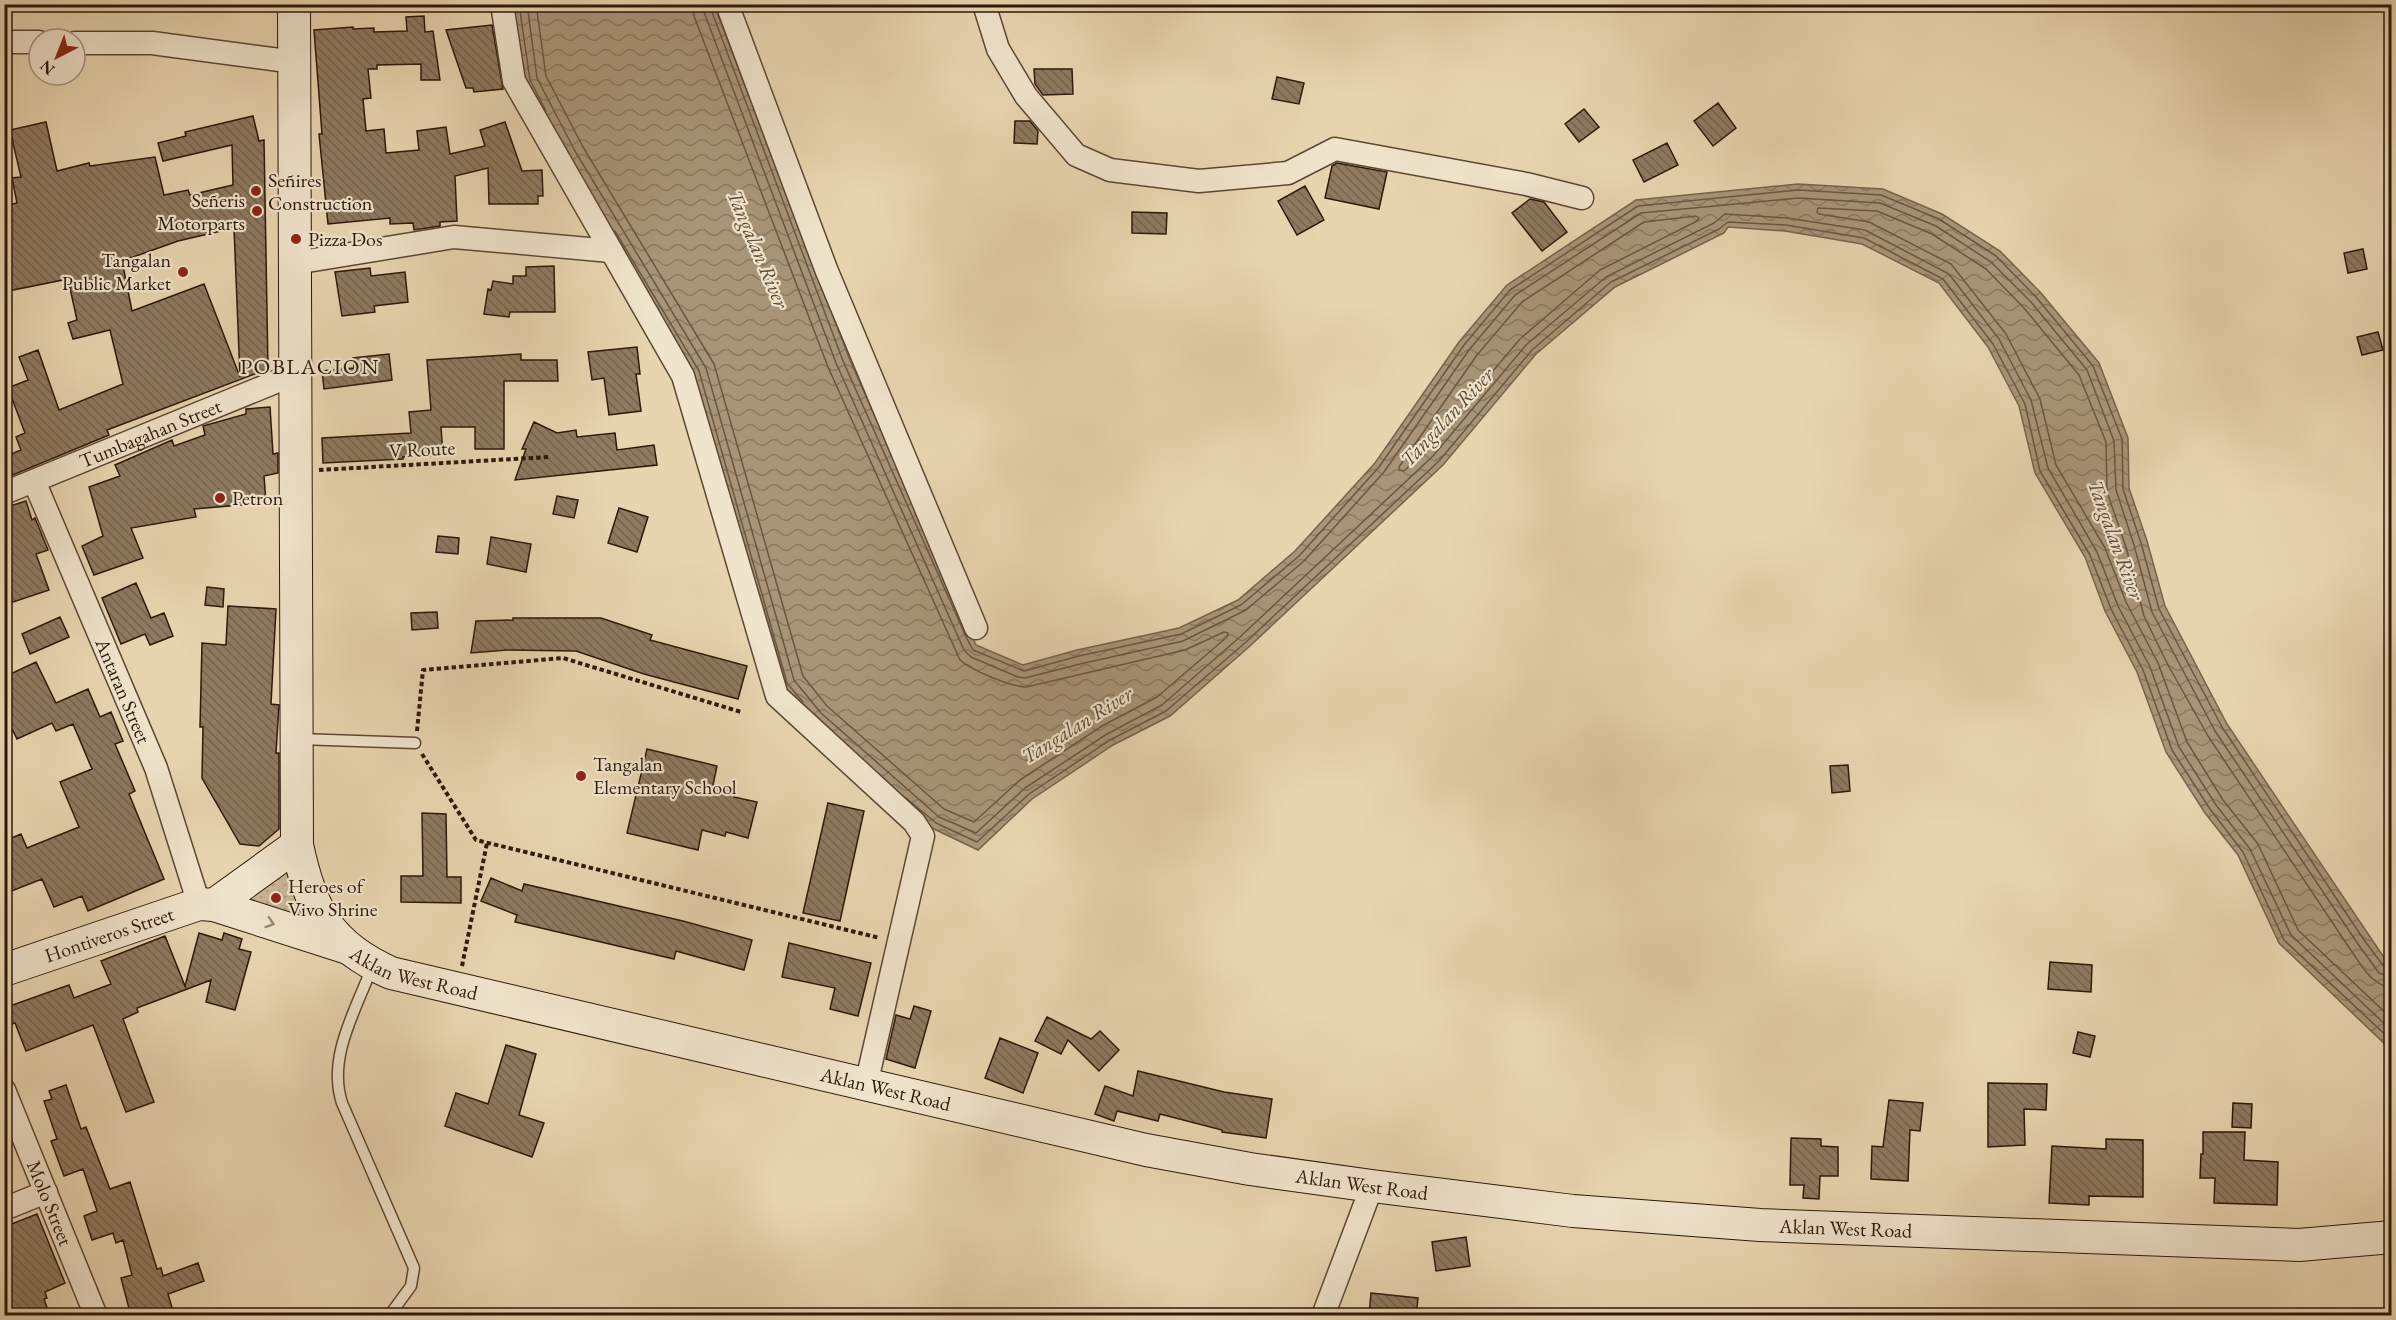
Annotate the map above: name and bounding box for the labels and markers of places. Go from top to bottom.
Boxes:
place label: Señires Construction [268,167,373,216]
marker: Señires Construction [249,184,263,198]
place label: Señeris Motorparts [157,187,245,236]
marker: Señeris Motorparts [250,204,264,218]
place label: Pizza Dos [308,226,382,252]
marker: Pizza Dos [289,232,303,246]
place label: Tangalan Public Market [62,247,172,296]
marker: Tangalan Public Market [176,265,190,279]
place label: Petron [232,485,284,511]
marker: Petron [213,491,227,505]
place label: Tangalan Elementary School [593,751,737,800]
marker: Tangalan Elementary School [574,769,588,783]
place label: Heroes of Vivo Shrine [288,873,378,922]
marker: Heroes of Vivo Shrine [269,891,283,905]

